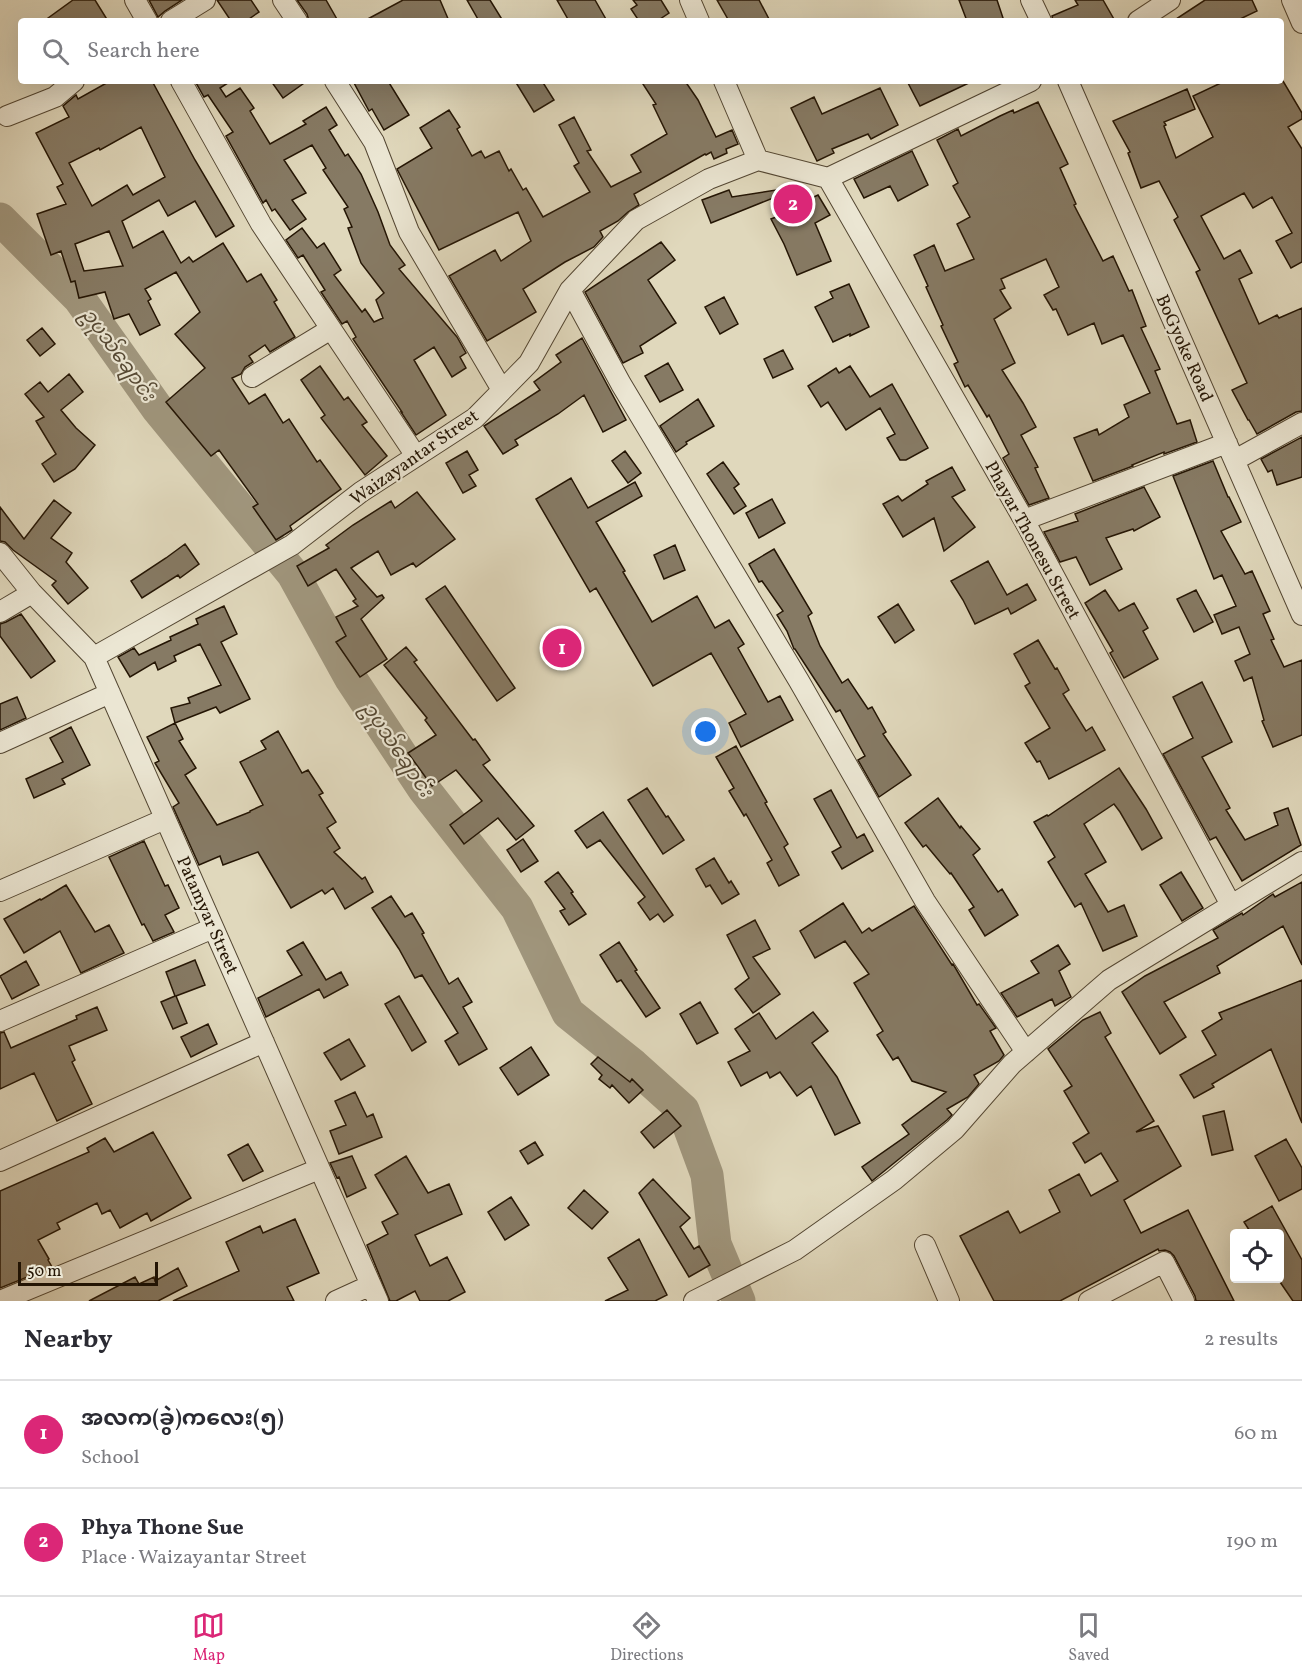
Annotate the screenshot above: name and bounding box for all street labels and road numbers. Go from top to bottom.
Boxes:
street label: BoGyoke Road [1149,291,1218,406]
street label: Waizayantar Street [346,404,484,512]
street label: Phayar Thonesu Street [978,457,1086,624]
street label: Patamyar Street [169,853,244,979]

